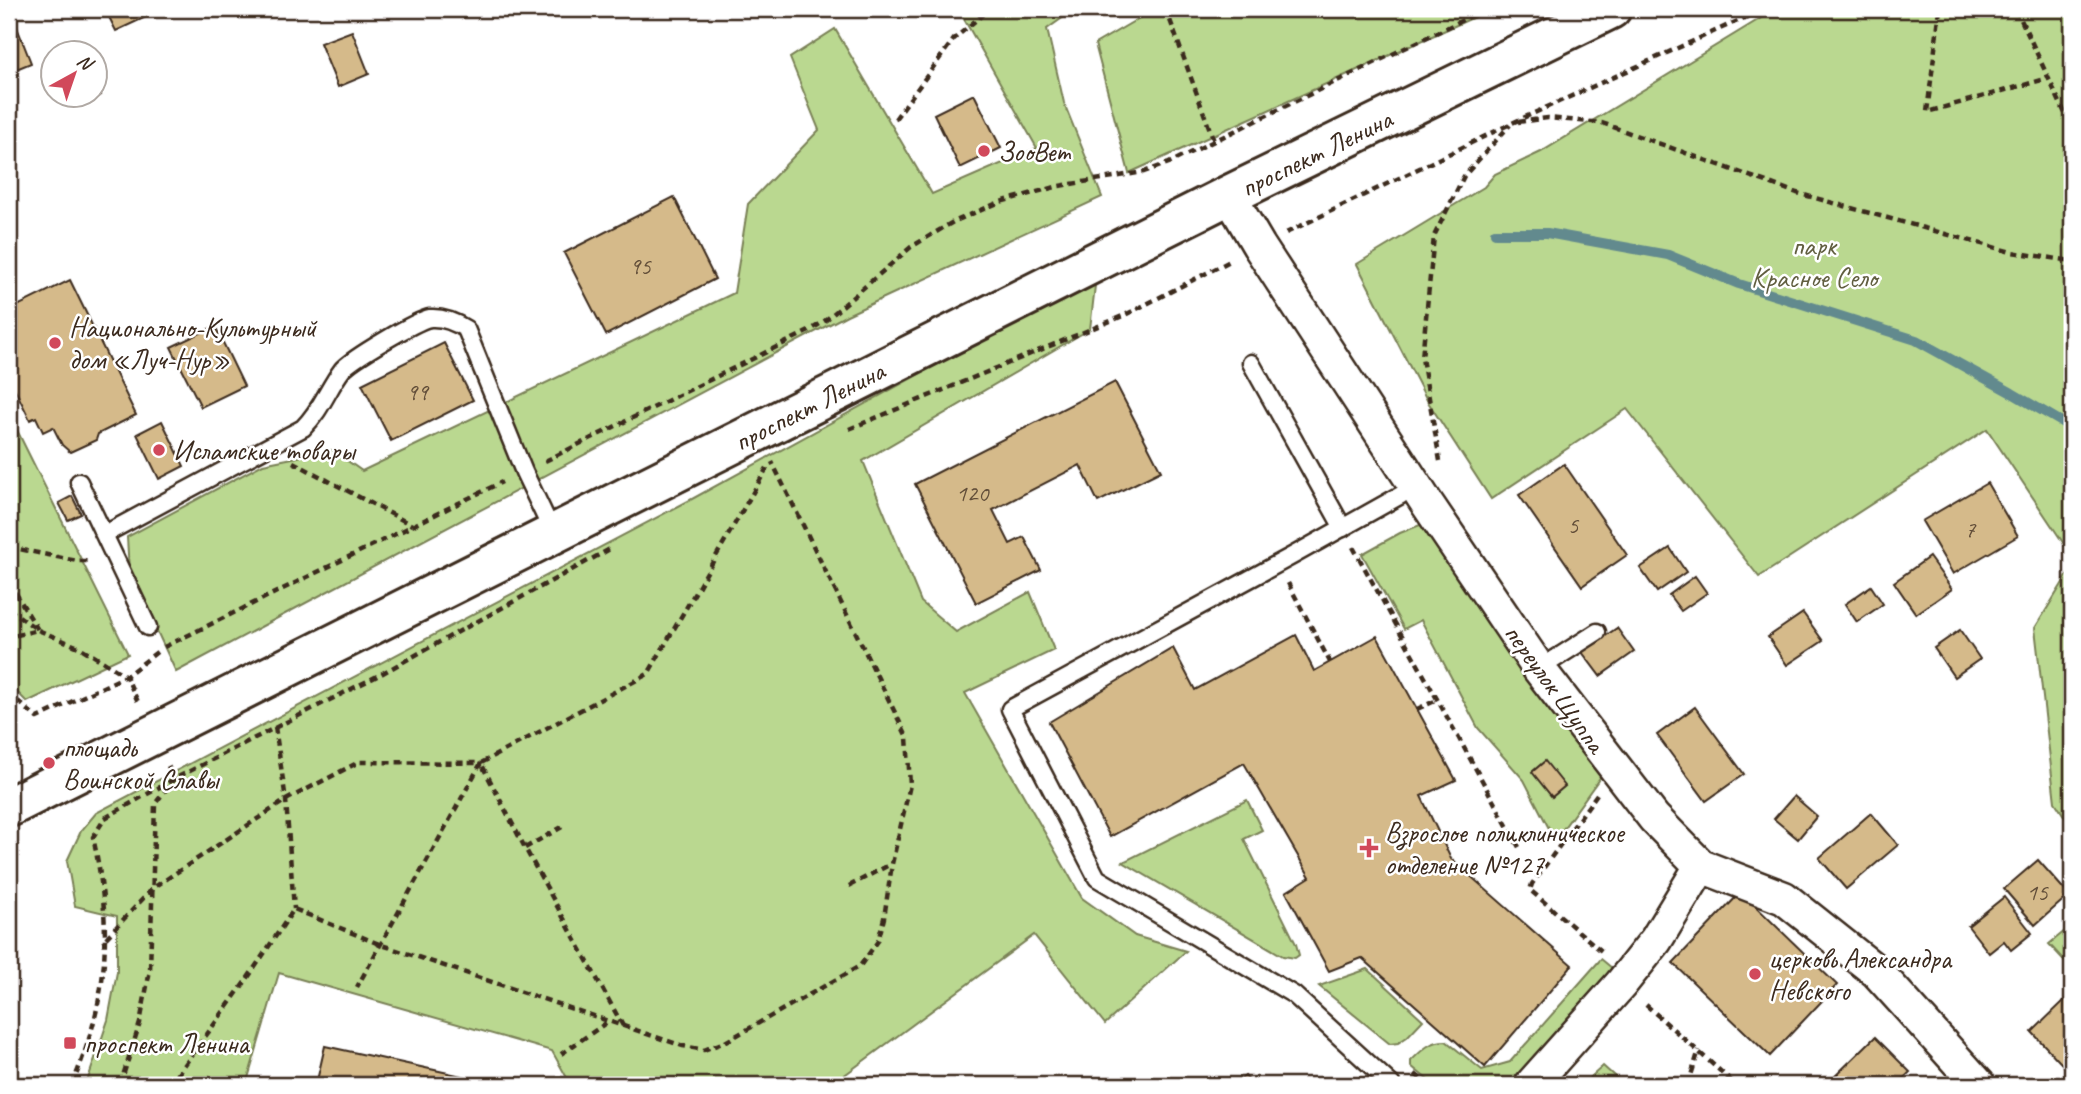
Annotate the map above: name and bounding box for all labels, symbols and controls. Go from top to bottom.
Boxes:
north arrow [38,38,108,108]
text: N [72,49,99,77]
street label: проспект Ленина [1234,100,1399,205]
place label: ЗооВет [998,134,1071,169]
marker: ЗооВет [976,143,992,159]
park label: парк Красное Село [1751,228,1880,295]
house number: 95 [629,251,652,281]
place label: Национально-Культурный дом «Луч-Нур» [69,310,317,377]
marker: Национально-Культурный дом «Луч-Нур» [47,335,63,351]
street label: проспект Ленина [728,352,892,459]
house number: 99 [406,377,430,407]
place label: Исламские товары [173,433,357,468]
marker: Исламские товары [151,442,167,458]
house number: 120 [956,478,990,508]
house number: 5 [1568,510,1580,540]
house number: 7 [1965,514,1977,544]
street label: переулок Щуппа [1496,617,1615,761]
place label: площадь Воинской Славы [63,730,221,797]
marker: площадь Воинской Славы [41,755,57,771]
place label: Взрослое поликлиническое отделение №127 [1385,815,1625,882]
marker: Взрослое поликлиническое отделение №127 [1359,838,1379,858]
house number: 15 [2026,877,2049,907]
place label: церковь Александра Невского [1769,941,1953,1008]
marker: церковь Александра Невского [1747,966,1763,982]
place label: проспект Ленина [84,1026,250,1061]
marker: проспект Ленина [62,1035,78,1051]

